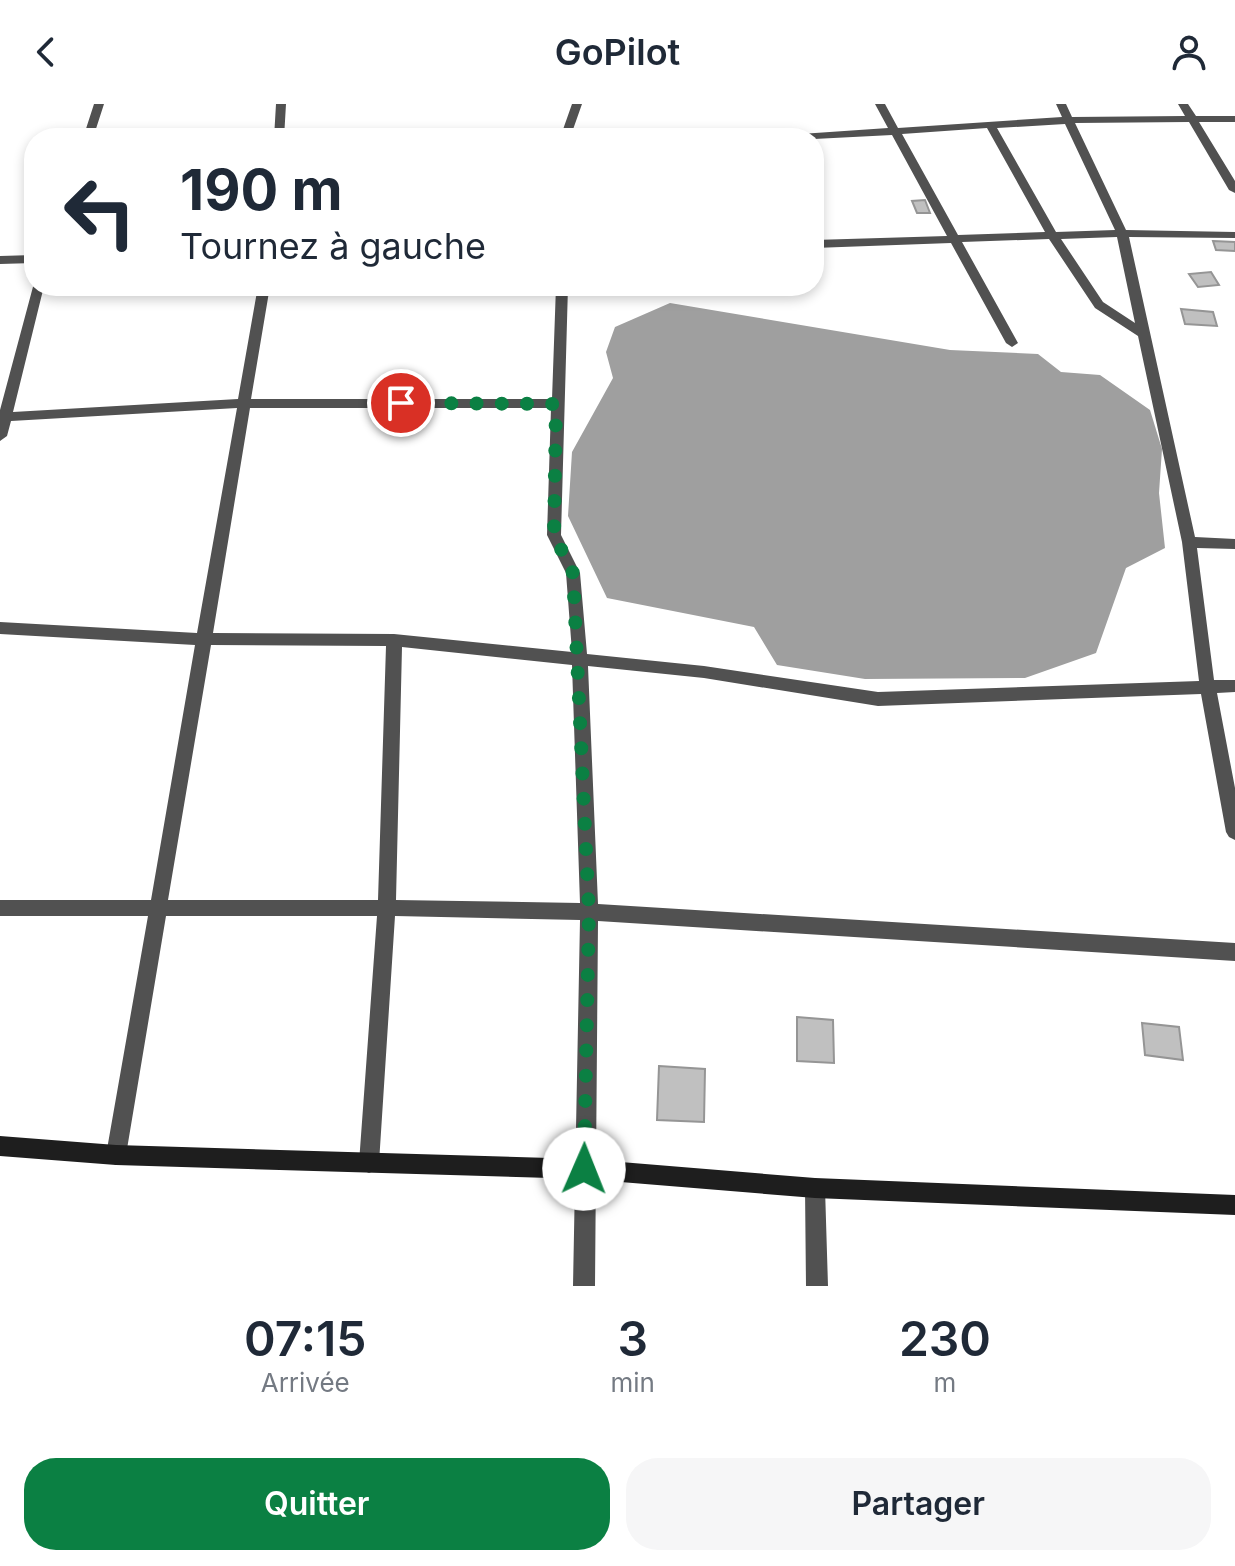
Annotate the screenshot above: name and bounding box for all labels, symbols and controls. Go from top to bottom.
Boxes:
icon: back [24,30,68,74]
text: GoPilot [555,30,680,74]
icon: person [1167,30,1211,74]
text: 190 m [180,156,343,224]
icon: left [48,160,152,264]
text: Tournez à gauche [180,224,486,268]
pin [367,369,435,437]
icon: arrive [379,381,423,425]
position arrow [542,1127,626,1211]
text: 07:15 [244,1309,367,1368]
text: 3 [617,1309,648,1368]
text: 230 [899,1309,991,1368]
text: Arrivée [261,1367,350,1398]
text: min [611,1367,655,1398]
text: m [934,1367,956,1398]
button: Quitter [24,1458,610,1550]
button: Partager [626,1458,1211,1550]

